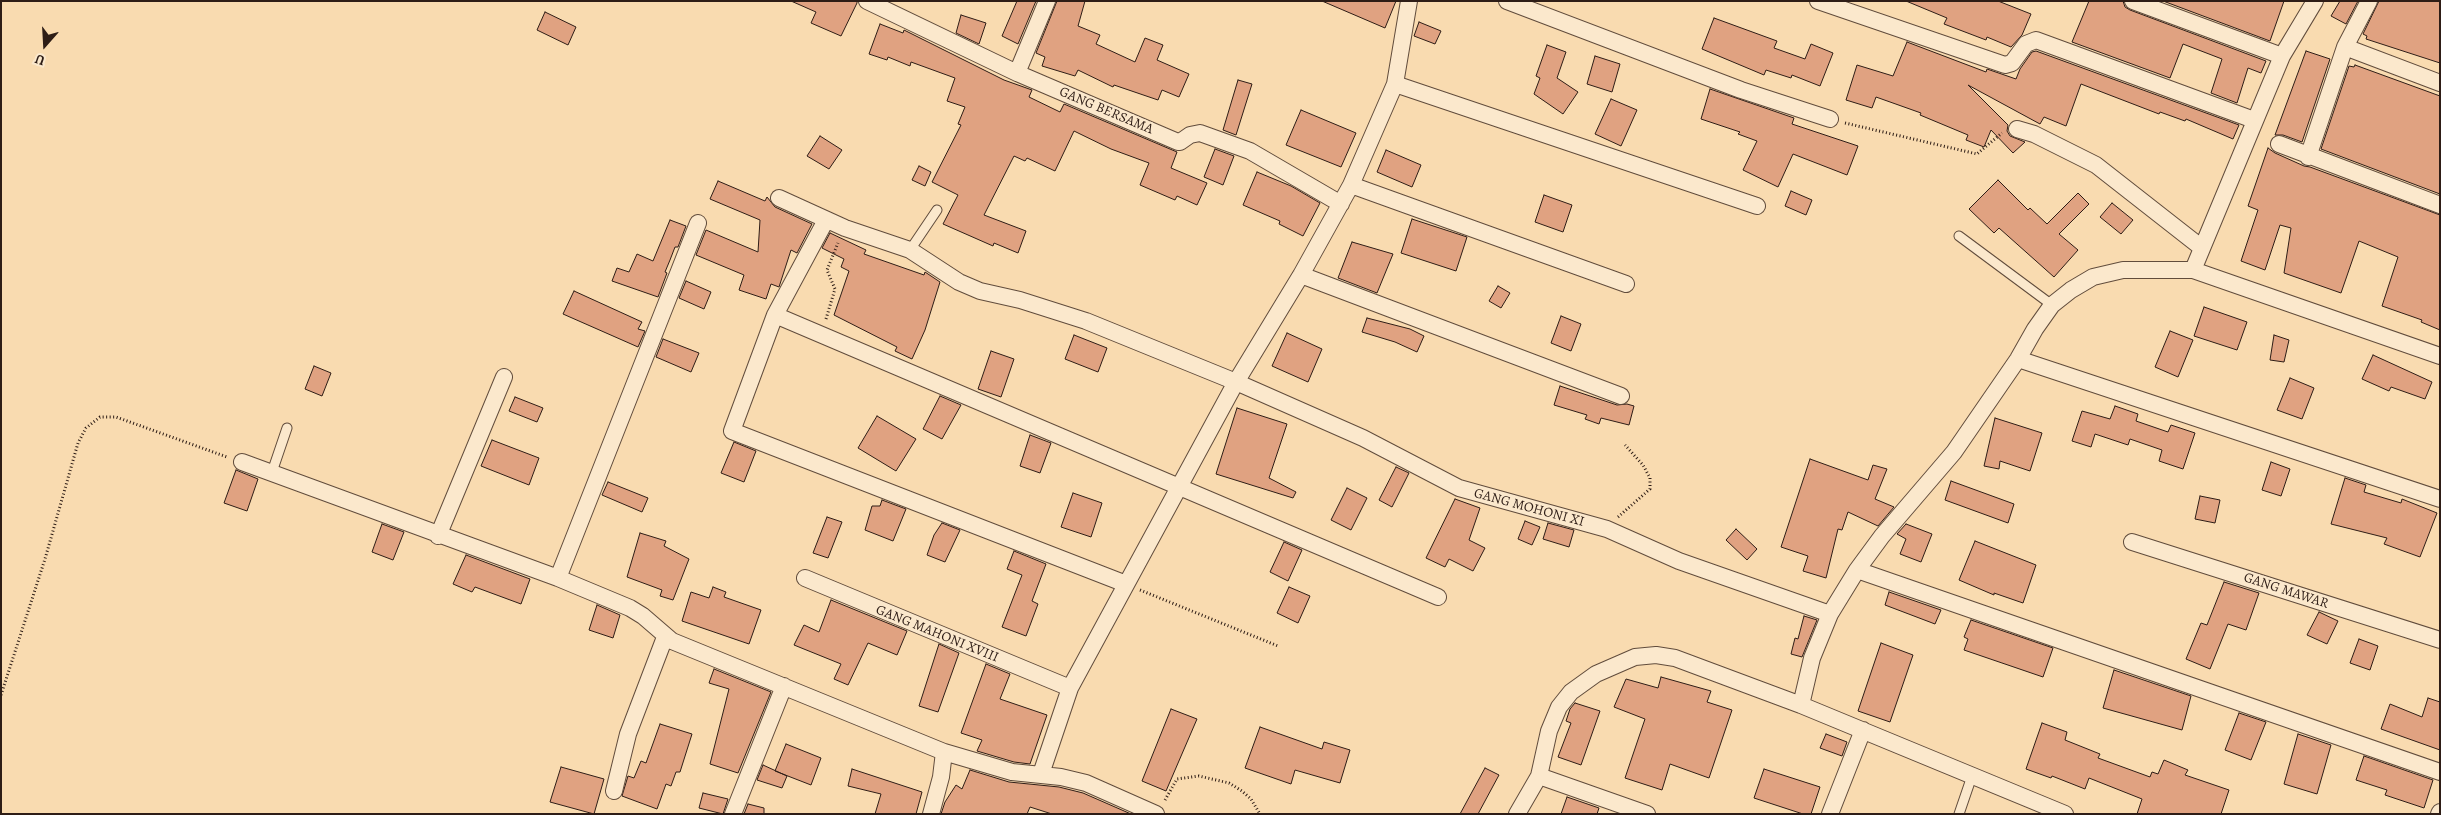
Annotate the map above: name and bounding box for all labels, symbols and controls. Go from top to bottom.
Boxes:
north arrow [20,20,70,70]
text: U [33,49,47,70]
street label: GANG BERSAMA [1056,84,1156,138]
street label: GANG MOHONI XI [1472,485,1586,531]
street label: GANG MAWAR [2241,569,2331,613]
street label: GANG MAHONI XVIII [873,602,1001,666]

